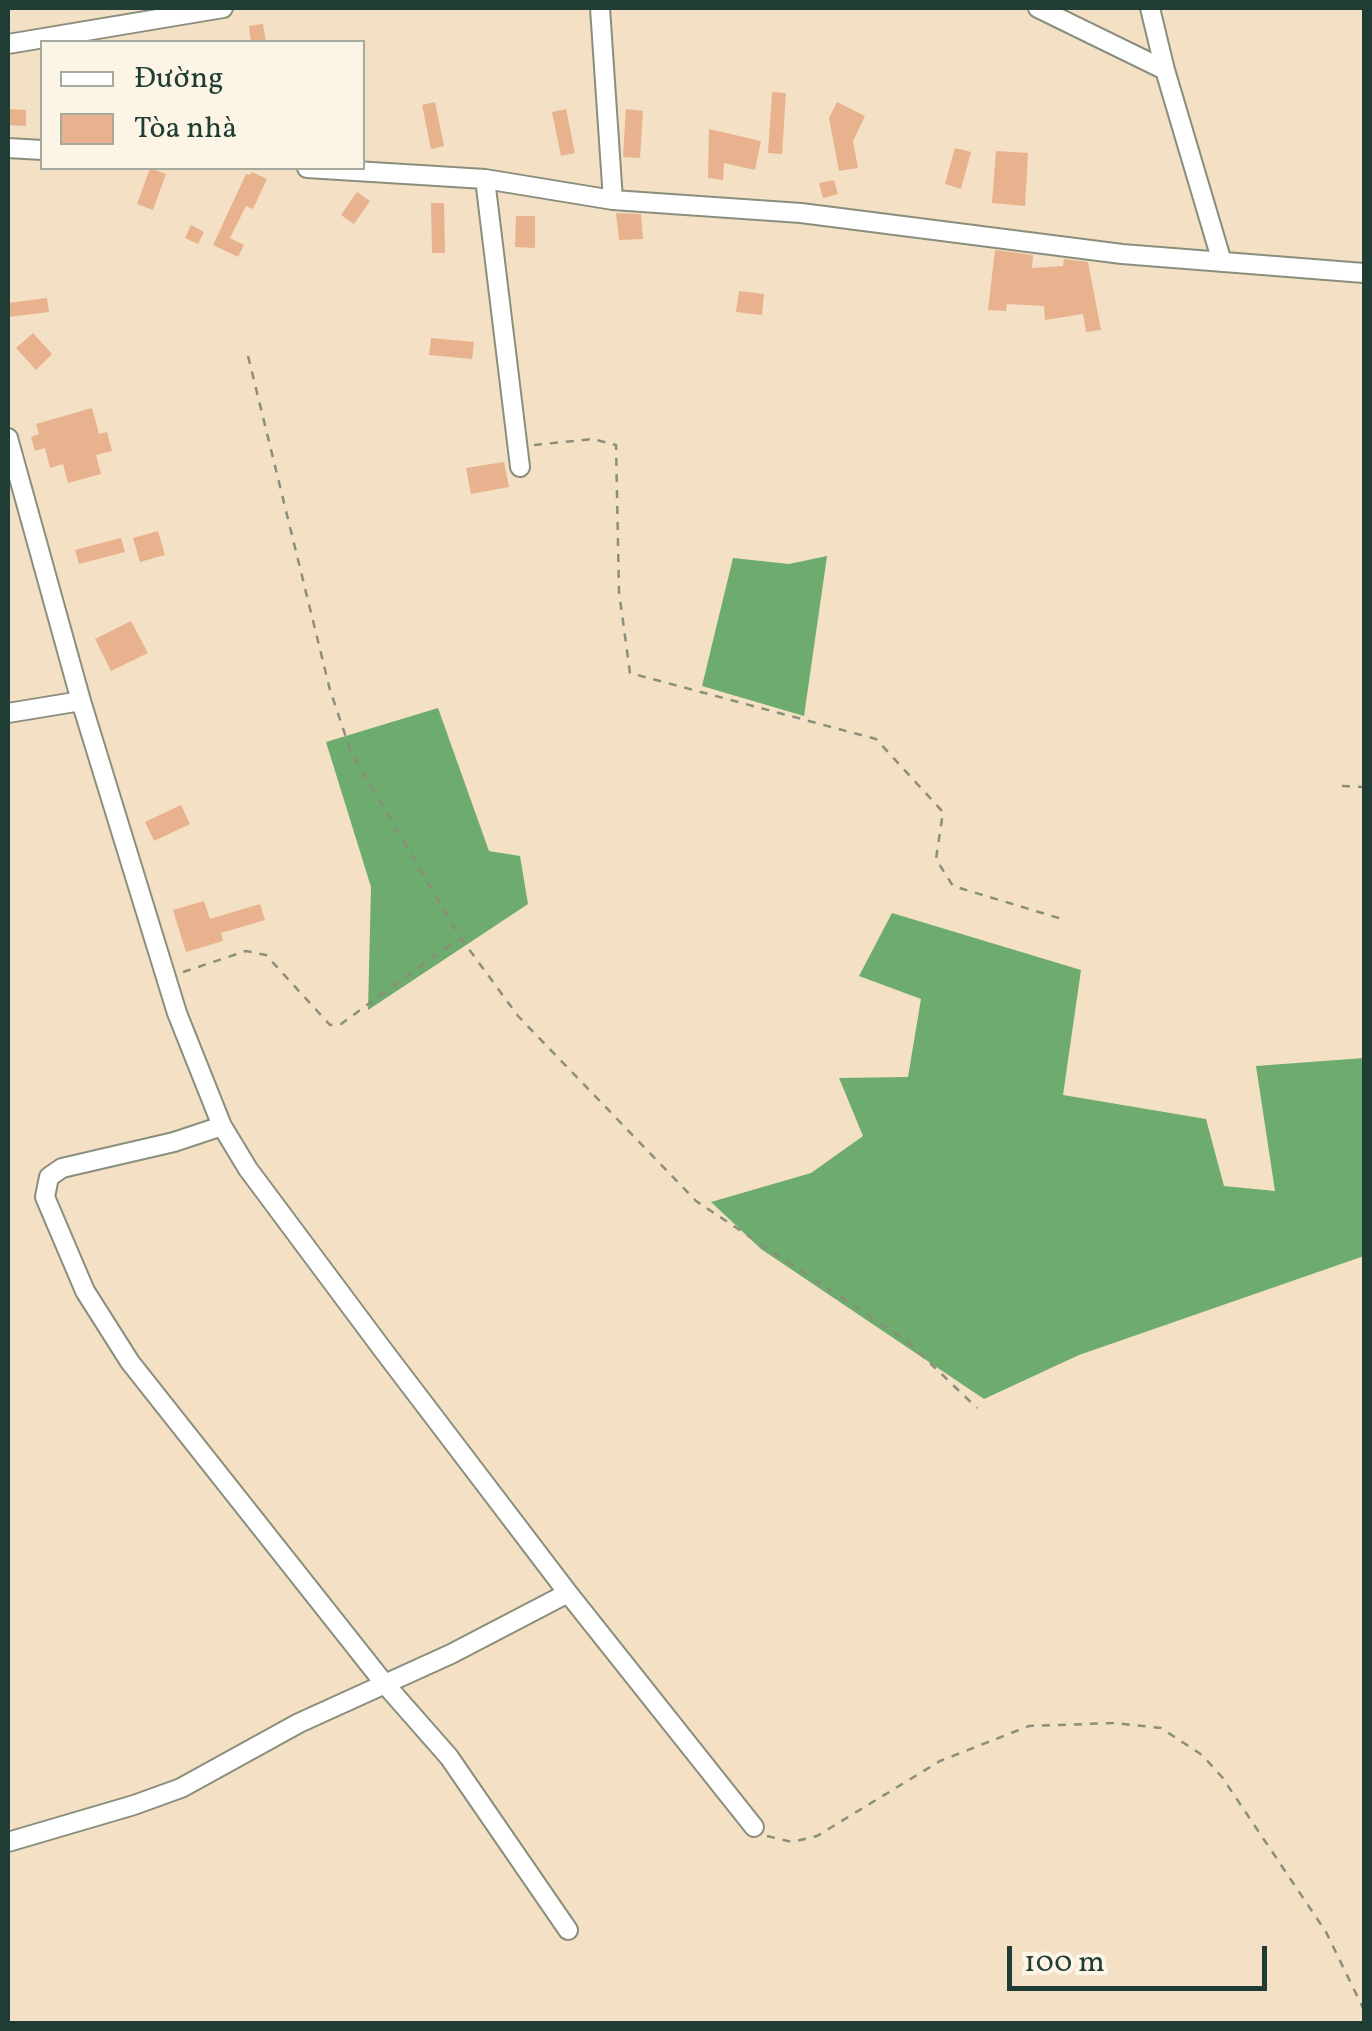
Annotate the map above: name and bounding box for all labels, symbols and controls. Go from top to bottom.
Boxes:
legend [40,40,365,170]
text: Đường [134,58,224,100]
text: Tòa nhà [134,108,237,150]
scale bar [1012,1926,1272,1988]
text: 100 m [1024,1942,1105,1984]

